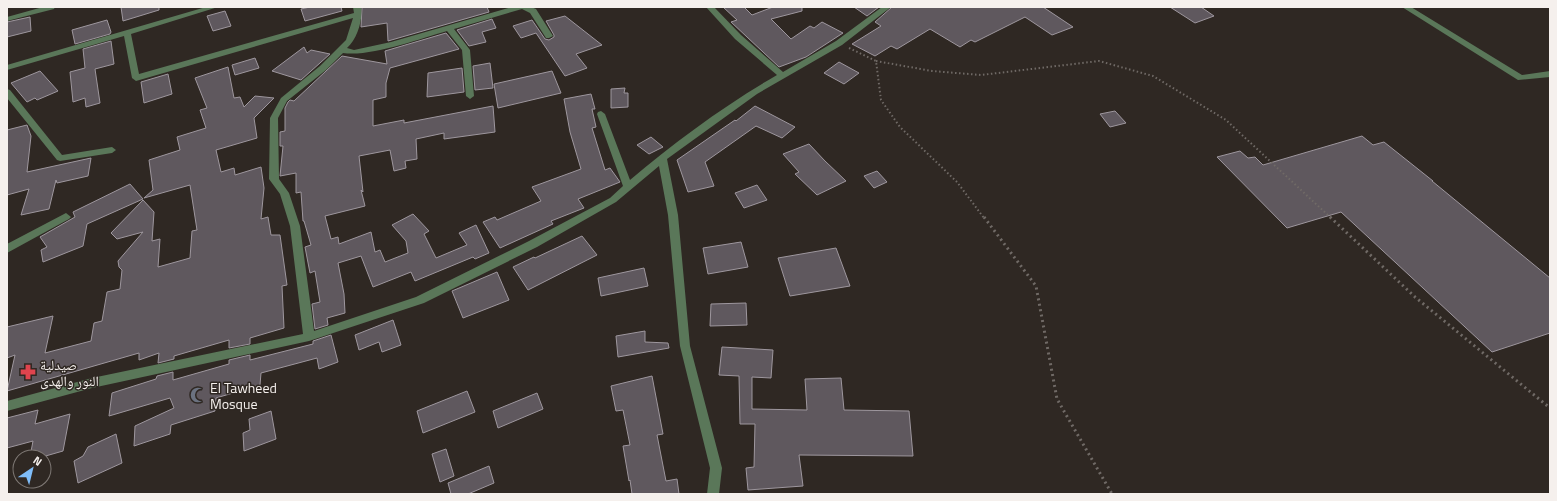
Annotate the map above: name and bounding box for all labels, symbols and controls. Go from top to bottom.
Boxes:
place label: صيدلية النور والهدى [40,354,99,391]
pharmacy icon: صيدلية النور والهدى [19,363,37,381]
place label: El Tawheed Mosque [210,377,277,414]
mosque icon: El Tawheed Mosque [189,386,207,404]
north arrow [12,449,52,489]
text: N [30,452,45,470]

